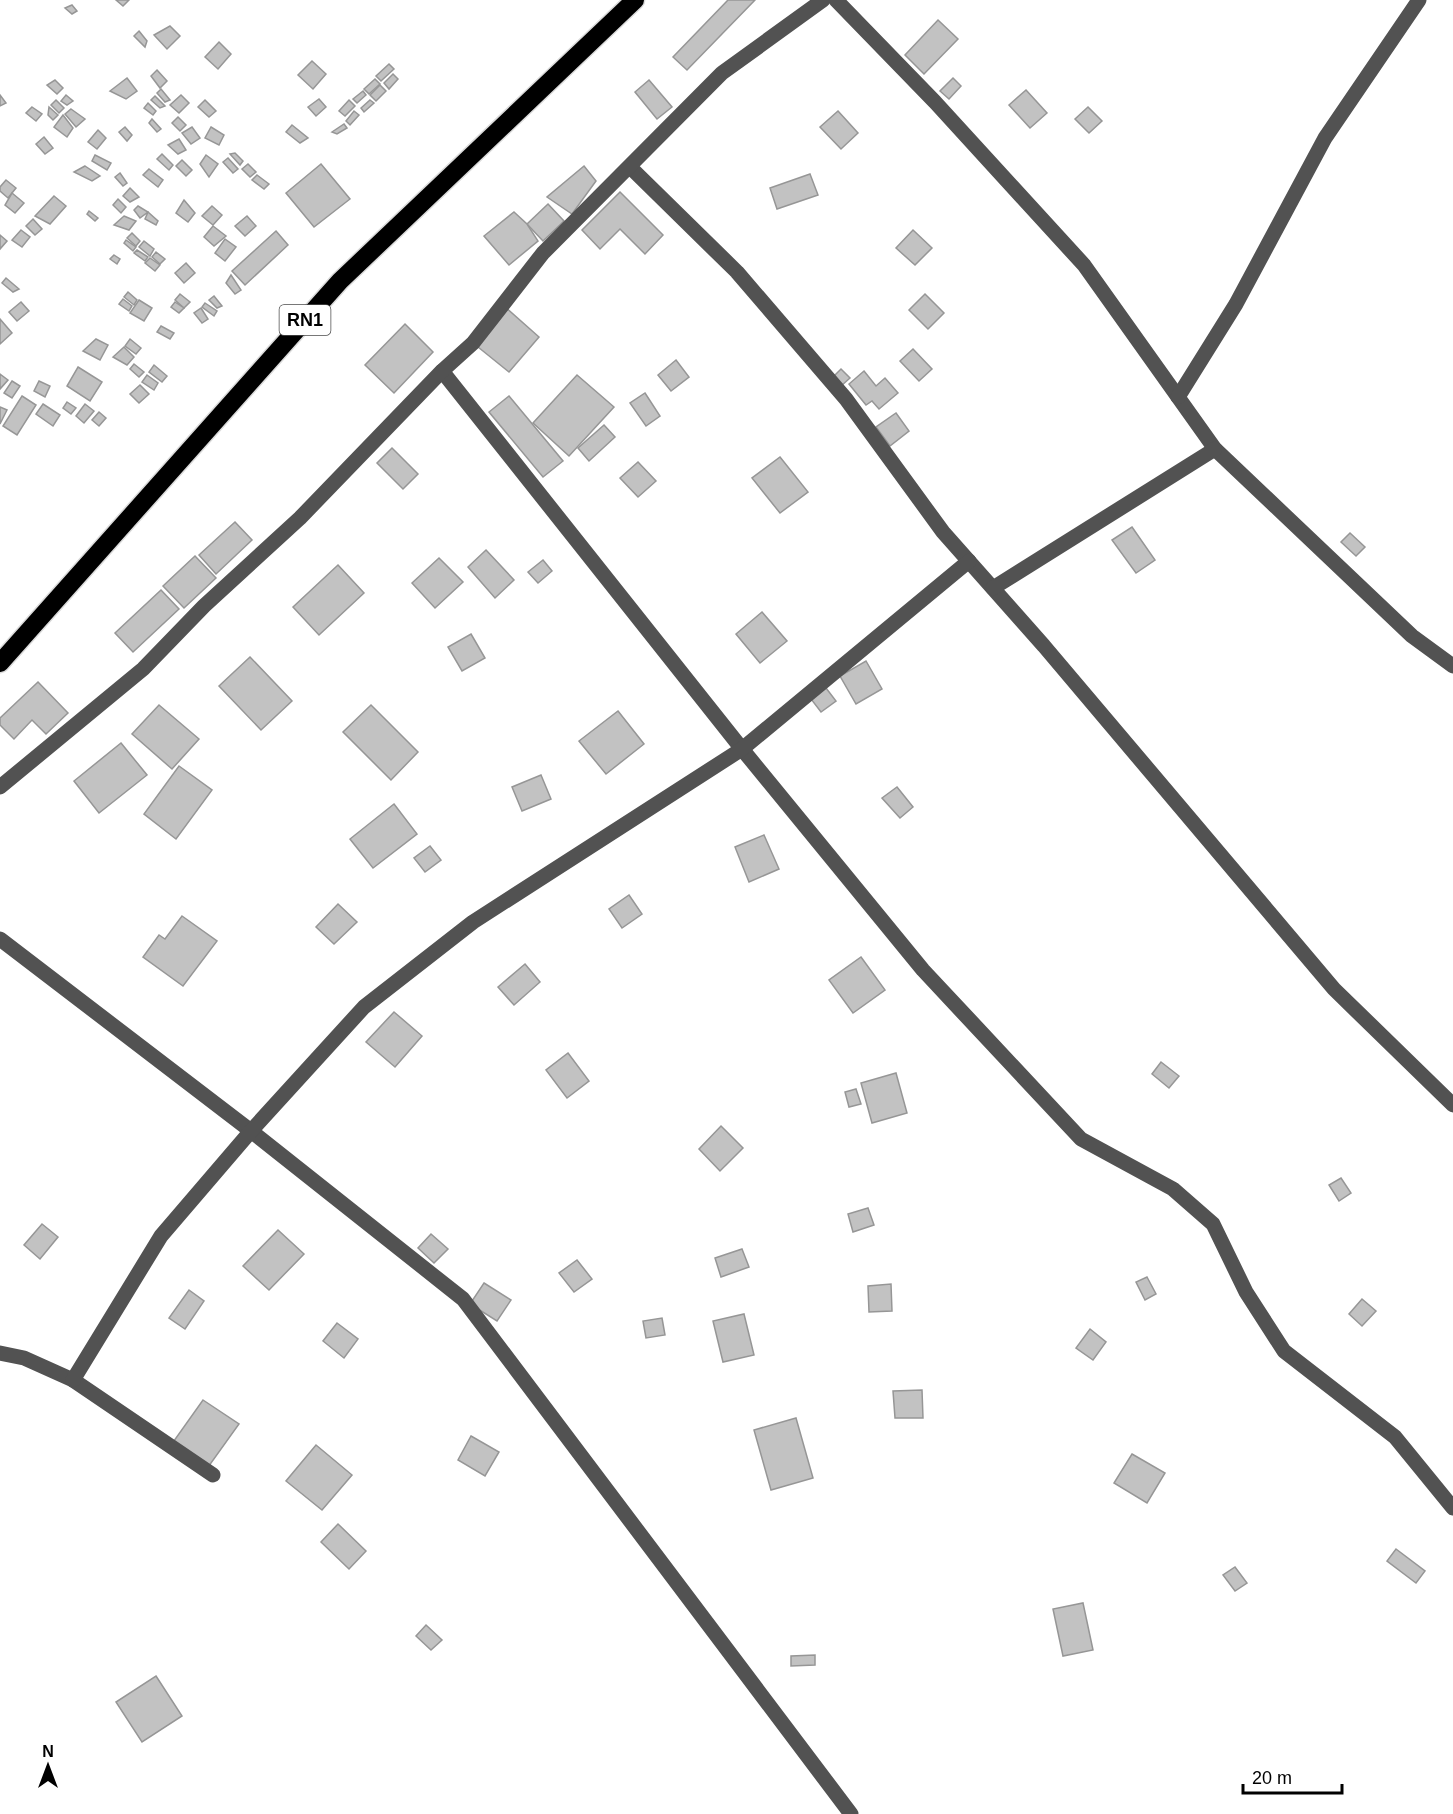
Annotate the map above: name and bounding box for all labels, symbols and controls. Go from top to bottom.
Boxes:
road number: RN1 [280,305,330,335]
north arrow [18,1736,78,1796]
text: N [42,1743,54,1760]
scale bar [1243,1757,1342,1795]
text: 20 m [1252,1768,1292,1788]

